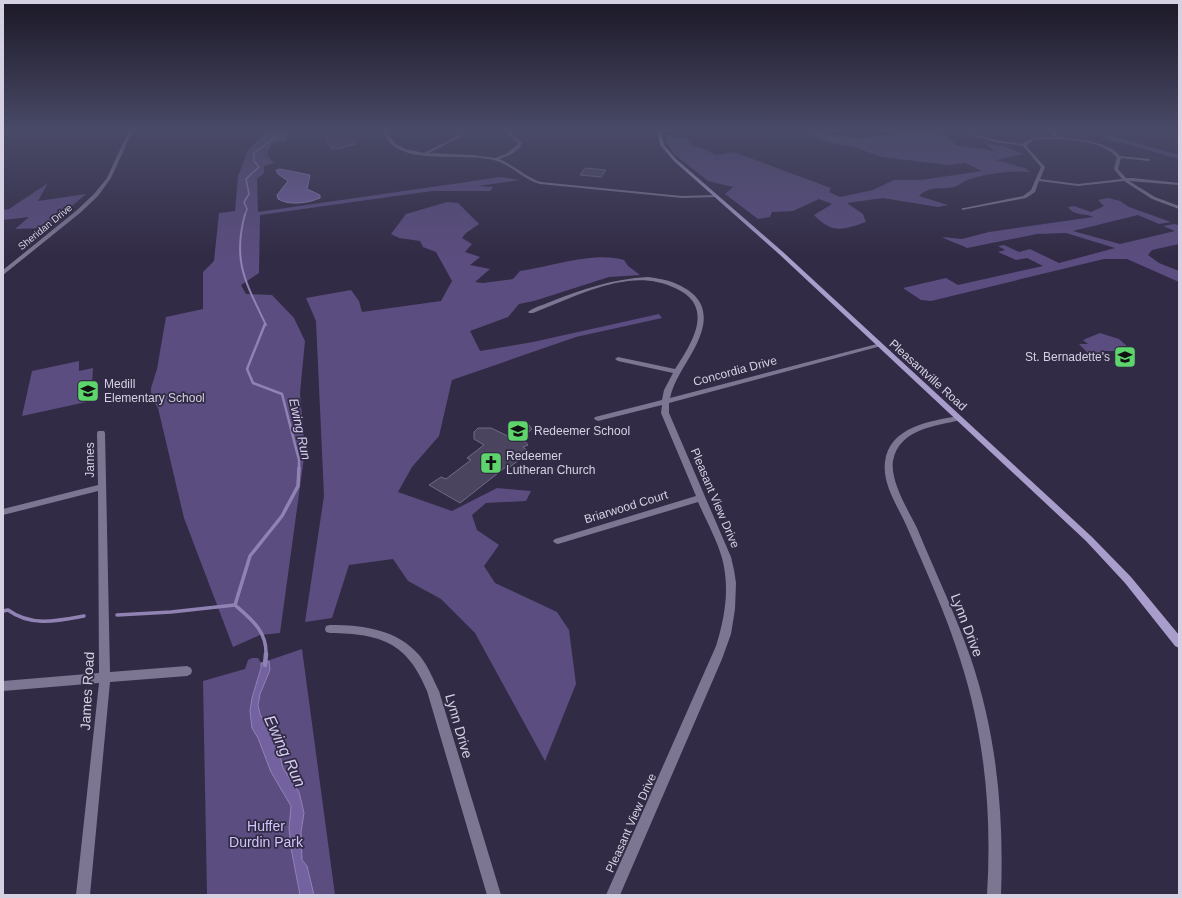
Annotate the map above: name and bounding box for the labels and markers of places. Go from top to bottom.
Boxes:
school or university icon: St. Bernadette's [1112,344,1138,370]
place label: St. Bernadette's [1025,350,1110,364]
place label: Medill Elementary School [104,377,205,405]
school or university icon: Medill Elementary School [75,378,101,404]
school or university icon: Redeemer School [505,418,531,444]
place label: Redeemer School [534,424,630,438]
place label: Redeemer Lutheran Church [506,449,595,477]
church icon: Redeemer Lutheran Church [478,450,504,476]

